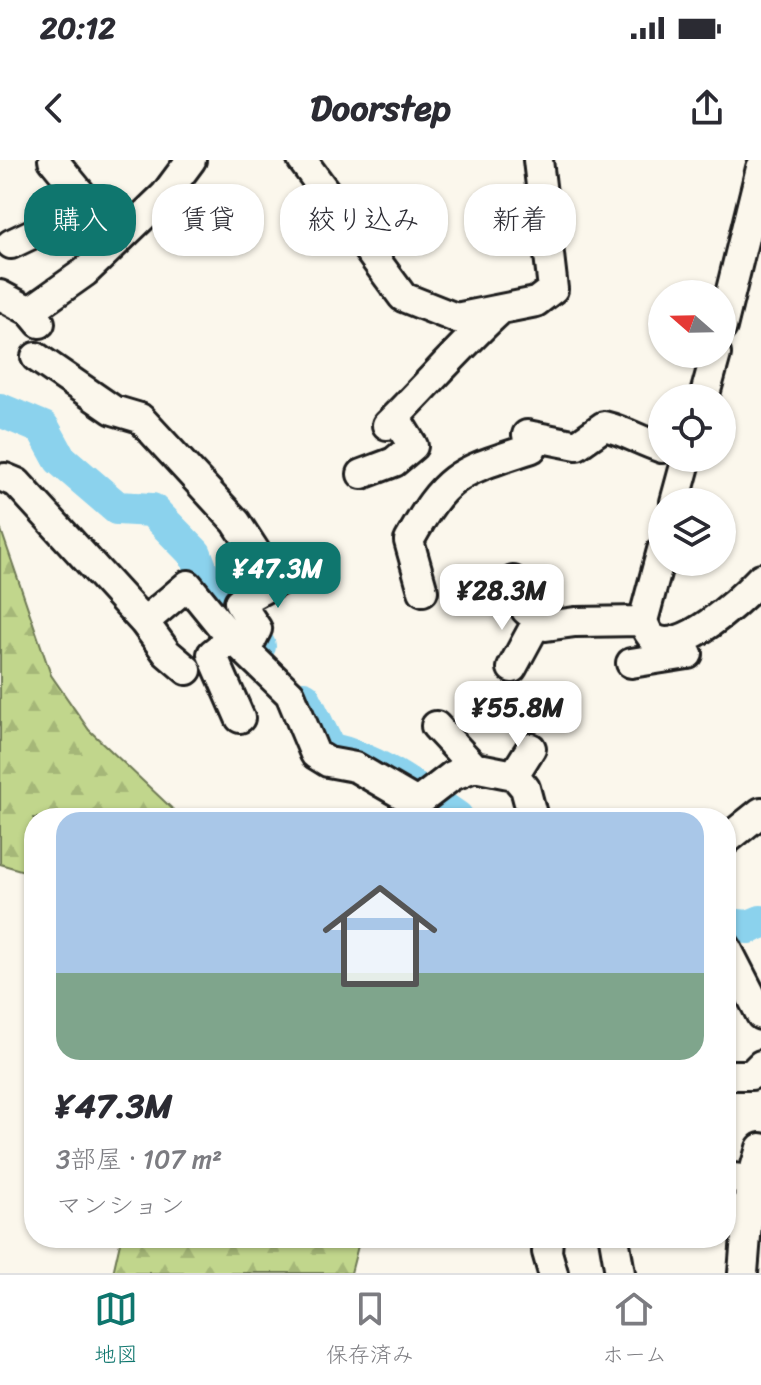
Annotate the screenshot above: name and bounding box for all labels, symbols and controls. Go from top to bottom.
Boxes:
text: 20:12 [40,1,116,55]
text: Doorstep [310,76,451,140]
icon: back [32,86,76,130]
icon: share [685,86,729,130]
chip: 購入 [24,184,136,256]
chip: 賃貸 [152,184,264,256]
chip: 絞り込み [280,184,448,256]
chip: 新着 [464,184,576,256]
north arrow [648,280,736,368]
map controls [648,280,736,576]
button: locate [648,384,736,472]
button: layers [648,488,736,576]
pin: ¥47.3M [213,542,343,610]
text: ¥47.3M [234,545,322,591]
pin: ¥28.3M [437,564,567,632]
text: ¥28.3M [458,567,546,613]
pin: ¥55.8M [453,681,583,749]
text: ¥55.8M [473,684,563,730]
icon: home [308,864,452,1008]
text: ¥47.3M [56,1076,172,1136]
text: 3部屋 · 107 m² [56,1136,222,1182]
text: マンション [56,1182,185,1228]
tab: 地図 [94,1287,138,1374]
tab: 保存済み [326,1287,414,1374]
tab: ホーム [602,1287,667,1374]

